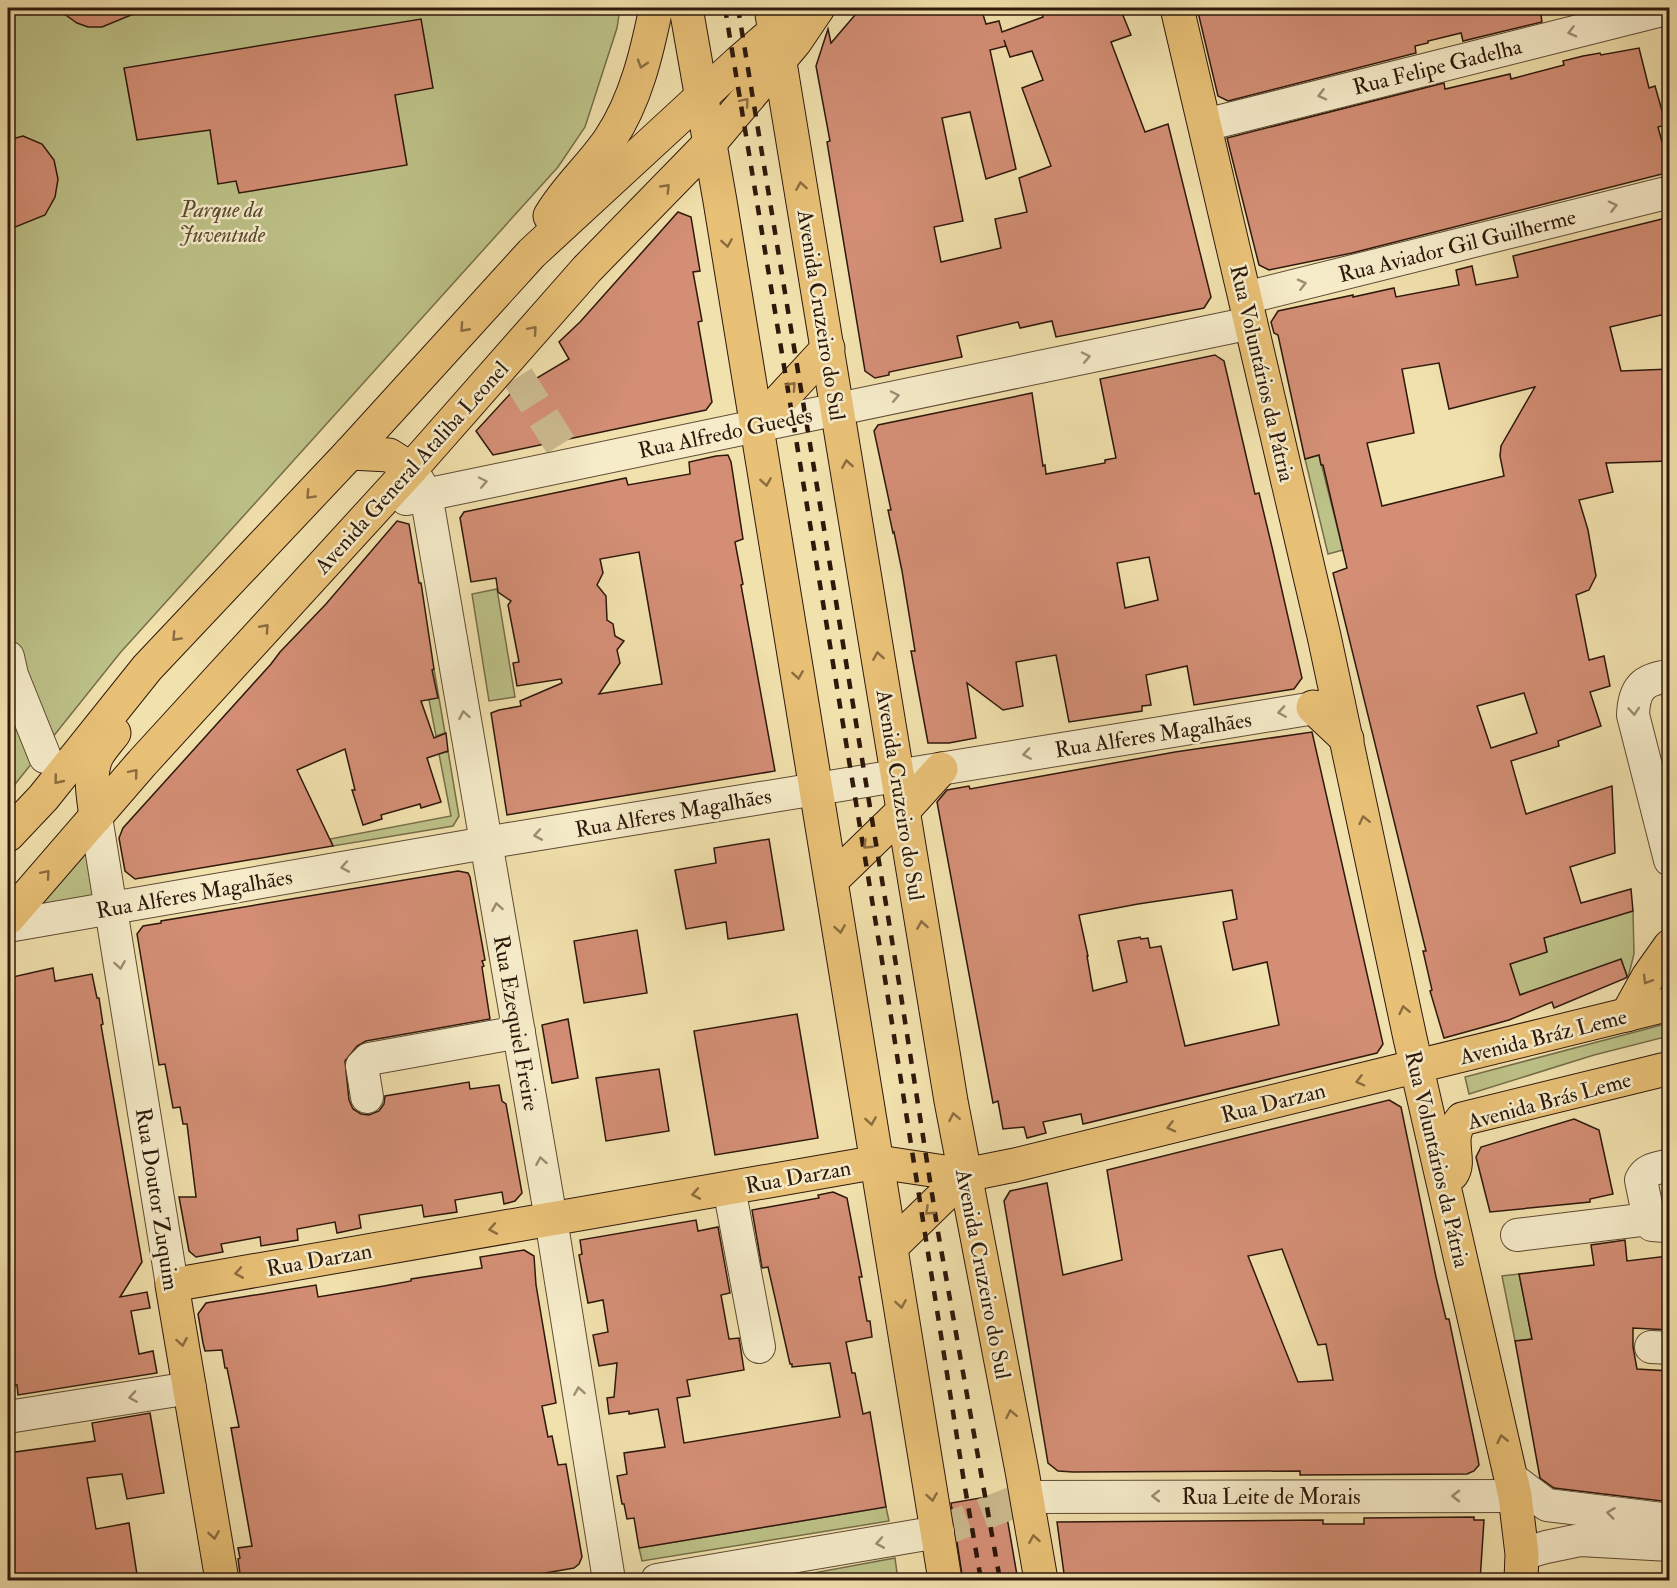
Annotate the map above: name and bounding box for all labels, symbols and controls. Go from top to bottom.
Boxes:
one-way arrow [1567,25,1577,38]
street label: Rua Felipe Gadelha [1350,32,1526,102]
one-way arrow [637,58,649,69]
one-way arrow [1317,88,1327,101]
one-way arrow [738,98,749,109]
one-way arrow [795,182,808,192]
one-way arrow [659,184,670,194]
park label: Parque da Juventude [179,196,266,249]
one-way arrow [1608,200,1618,213]
street label: Rua Aviador Gil Guilherme [1336,203,1579,289]
street label: Avenida Cruzeiro do Sul [790,207,852,423]
one-way arrow [720,238,733,248]
street label: Rua Voluntários da Pátria [1223,262,1301,485]
one-way arrow [1297,279,1307,292]
one-way arrow [461,321,472,332]
one-way arrow [526,327,537,337]
one-way arrow [1081,351,1091,364]
street label: Avenida General Ataliba Leonel [308,355,515,581]
one-way arrow [785,382,796,393]
one-way arrow [890,390,900,403]
street label: Rua Alfredo Guedes [636,401,815,465]
one-way arrow [841,459,853,468]
one-way arrow [478,476,488,489]
one-way arrow [760,478,772,487]
one-way arrow [306,488,317,499]
one-way arrow [258,625,269,635]
one-way arrow [172,631,183,641]
one-way arrow [872,652,885,662]
one-way arrow [791,670,803,680]
street label: Avenida Cruzeiro do Sul [869,687,931,903]
street label: Rua Alferes Magalhães [1053,706,1254,764]
one-way arrow [1277,706,1286,718]
one-way arrow [1628,707,1641,716]
one-way arrow [458,710,471,720]
one-way arrow [1023,748,1032,760]
one-way arrow [126,769,137,780]
one-way arrow [54,773,65,784]
street label: Rua Alferes Magalhães [573,782,774,844]
one-way arrow [1359,815,1372,825]
one-way arrow [533,828,542,840]
one-way arrow [864,838,875,849]
one-way arrow [341,860,351,873]
street label: Rua Alferes Magalhães [94,863,295,925]
one-way arrow [39,870,50,881]
one-way arrow [491,902,504,912]
one-way arrow [916,920,929,930]
one-way arrow [833,924,845,933]
street label: Rua Ezequiel Freire [487,933,545,1113]
one-way arrow [114,961,126,970]
one-way arrow [1642,974,1654,984]
street label: Avenida Bráz Leme [1456,1003,1630,1072]
one-way arrow [1399,1006,1412,1016]
street label: Rua Voluntários da Pátria [1398,1048,1476,1271]
street label: Avenida Brás Leme [1463,1066,1634,1137]
one-way arrow [1356,1074,1366,1087]
street label: Rua Darzan [1218,1076,1328,1129]
street label: Rua Doutor Zuquim [129,1106,185,1292]
one-way arrow [948,1113,961,1123]
one-way arrow [865,1117,877,1126]
one-way arrow [1166,1120,1176,1133]
street label: Rua Darzan [743,1154,853,1200]
one-way arrow [535,1157,548,1167]
street label: Avenida Cruzeiro do Sul [949,1166,1017,1382]
one-way arrow [691,1187,701,1200]
one-way arrow [925,1203,936,1214]
one-way arrow [489,1222,499,1235]
street label: Rua Darzan [264,1237,374,1283]
one-way arrow [234,1266,244,1279]
one-way arrow [894,1299,907,1309]
one-way arrow [176,1338,188,1347]
one-way arrow [573,1386,585,1396]
one-way arrow [128,1390,138,1403]
one-way arrow [1005,1409,1018,1419]
one-way arrow [1496,1434,1509,1444]
street label: Rua Leite de Morais [1181,1483,1361,1511]
one-way arrow [1152,1490,1161,1502]
one-way arrow [1452,1490,1461,1502]
one-way arrow [925,1491,938,1501]
one-way arrow [1607,1507,1616,1519]
one-way arrow [207,1529,220,1539]
one-way arrow [1028,1534,1041,1544]
one-way arrow [876,1536,885,1548]

